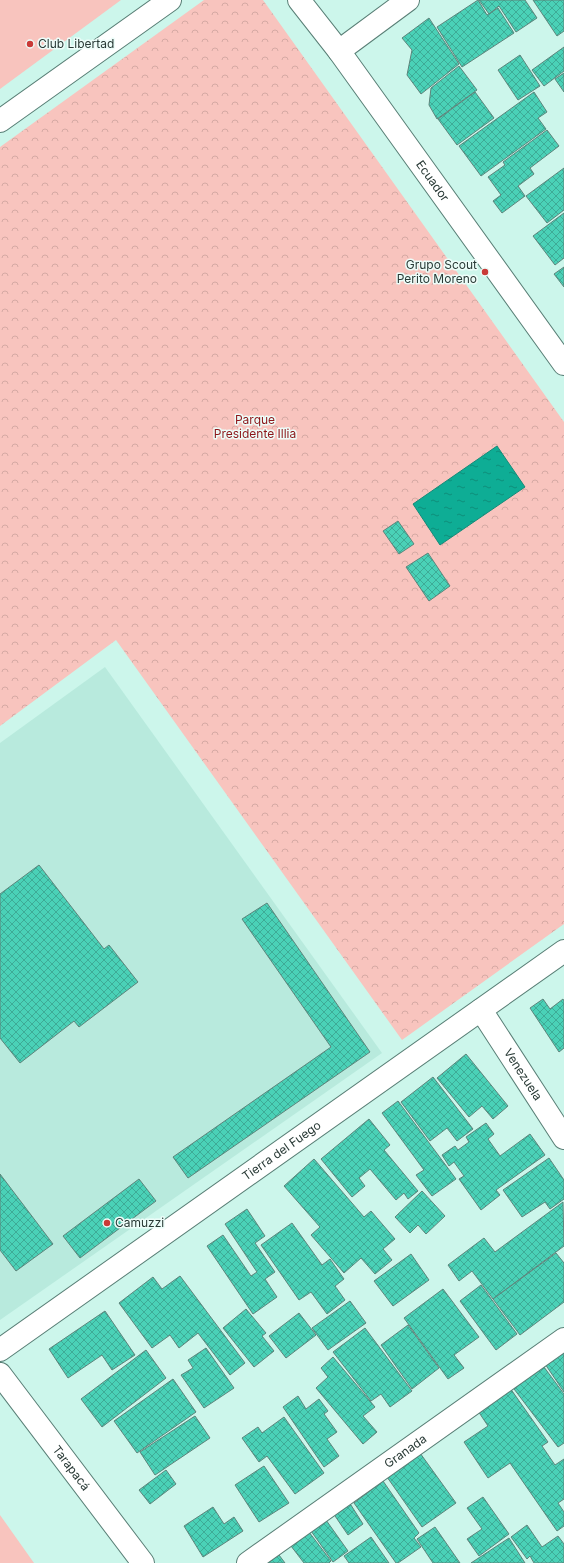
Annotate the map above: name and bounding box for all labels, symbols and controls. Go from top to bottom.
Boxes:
place label: Club Libertad [38,36,114,51]
marker: Club Libertad [25,39,35,49]
street label: Ecuador [413,157,453,205]
place label: Grupo Scout Perito Moreno [397,257,477,286]
marker: Grupo Scout Perito Moreno [480,267,490,277]
park label: Parque Presidente Illia [214,412,296,441]
street label: Venezuela [501,1046,546,1103]
street label: Tierra del Fuego [239,1117,324,1183]
place label: Camuzzi [115,1215,164,1230]
marker: Camuzzi [102,1218,112,1228]
street label: Granada [381,1431,429,1471]
street label: Tarapacá [50,1442,94,1493]

